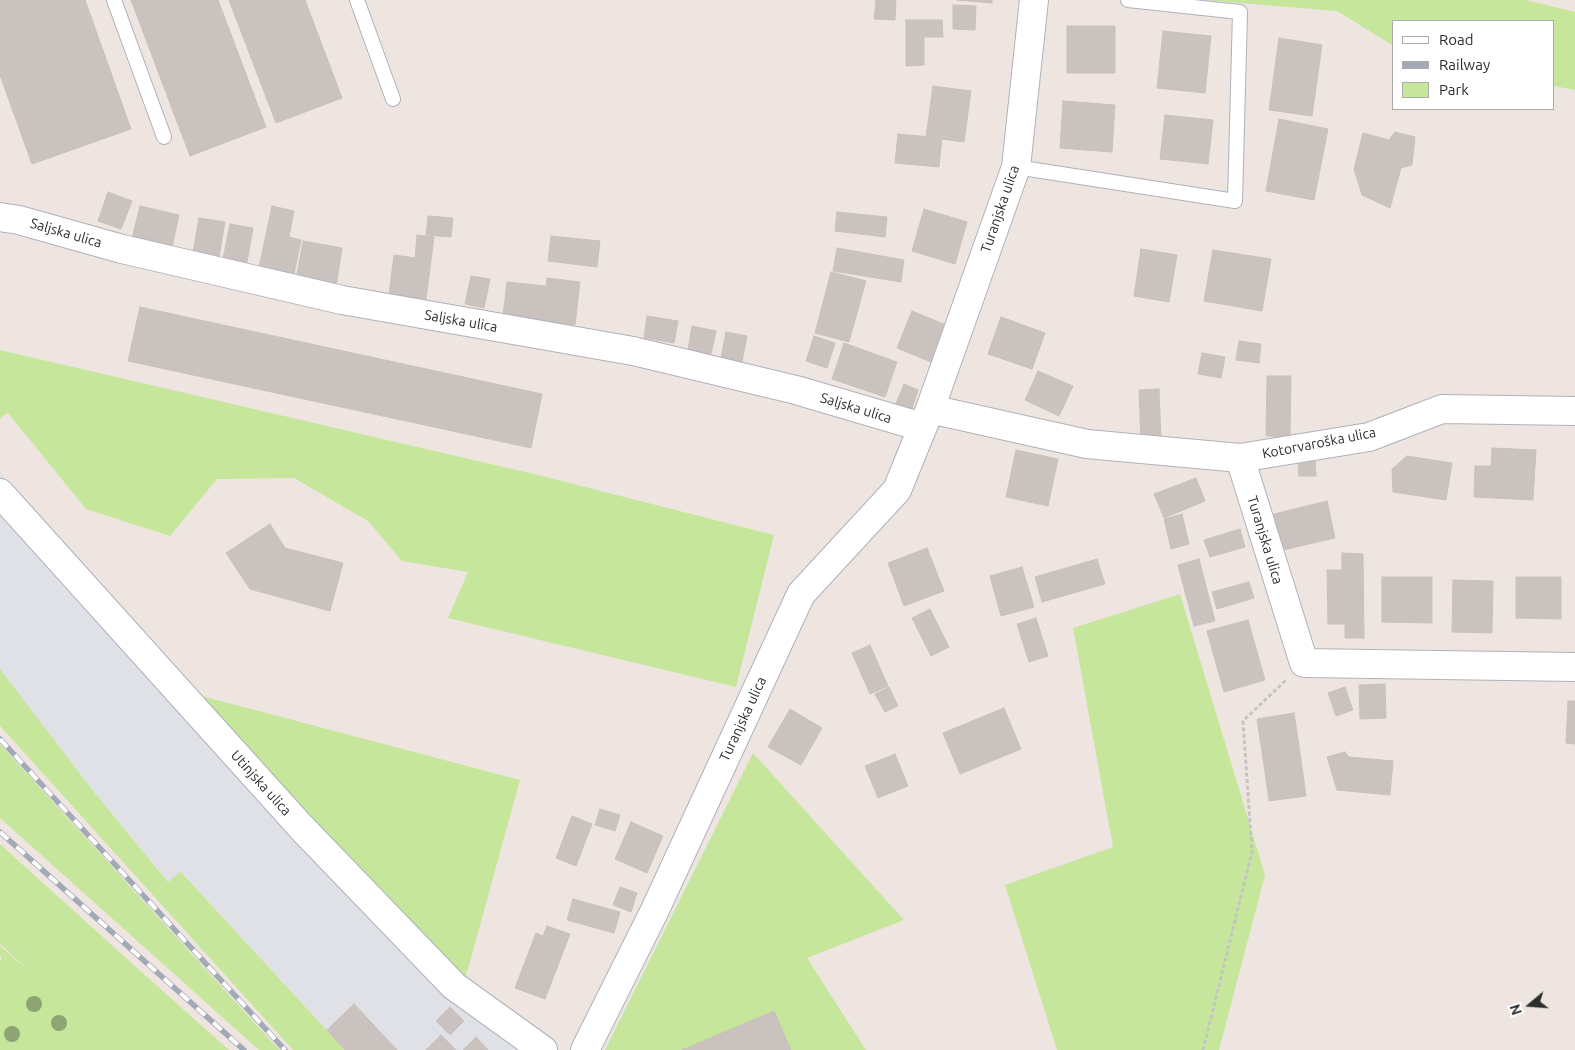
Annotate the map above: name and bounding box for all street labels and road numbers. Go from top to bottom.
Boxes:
street label: Turanjska ulica [977,163,1023,255]
street label: Saljska ulica [28,215,104,251]
street label: Saljska ulica [423,306,499,336]
street label: Saljska ulica [818,389,894,427]
street label: Kotorvaroška ulica [1261,424,1377,462]
street label: Turanjska ulica [1244,494,1286,586]
street label: Turanjska ulica [716,674,770,764]
street label: Utinjska ulica [227,747,295,819]

